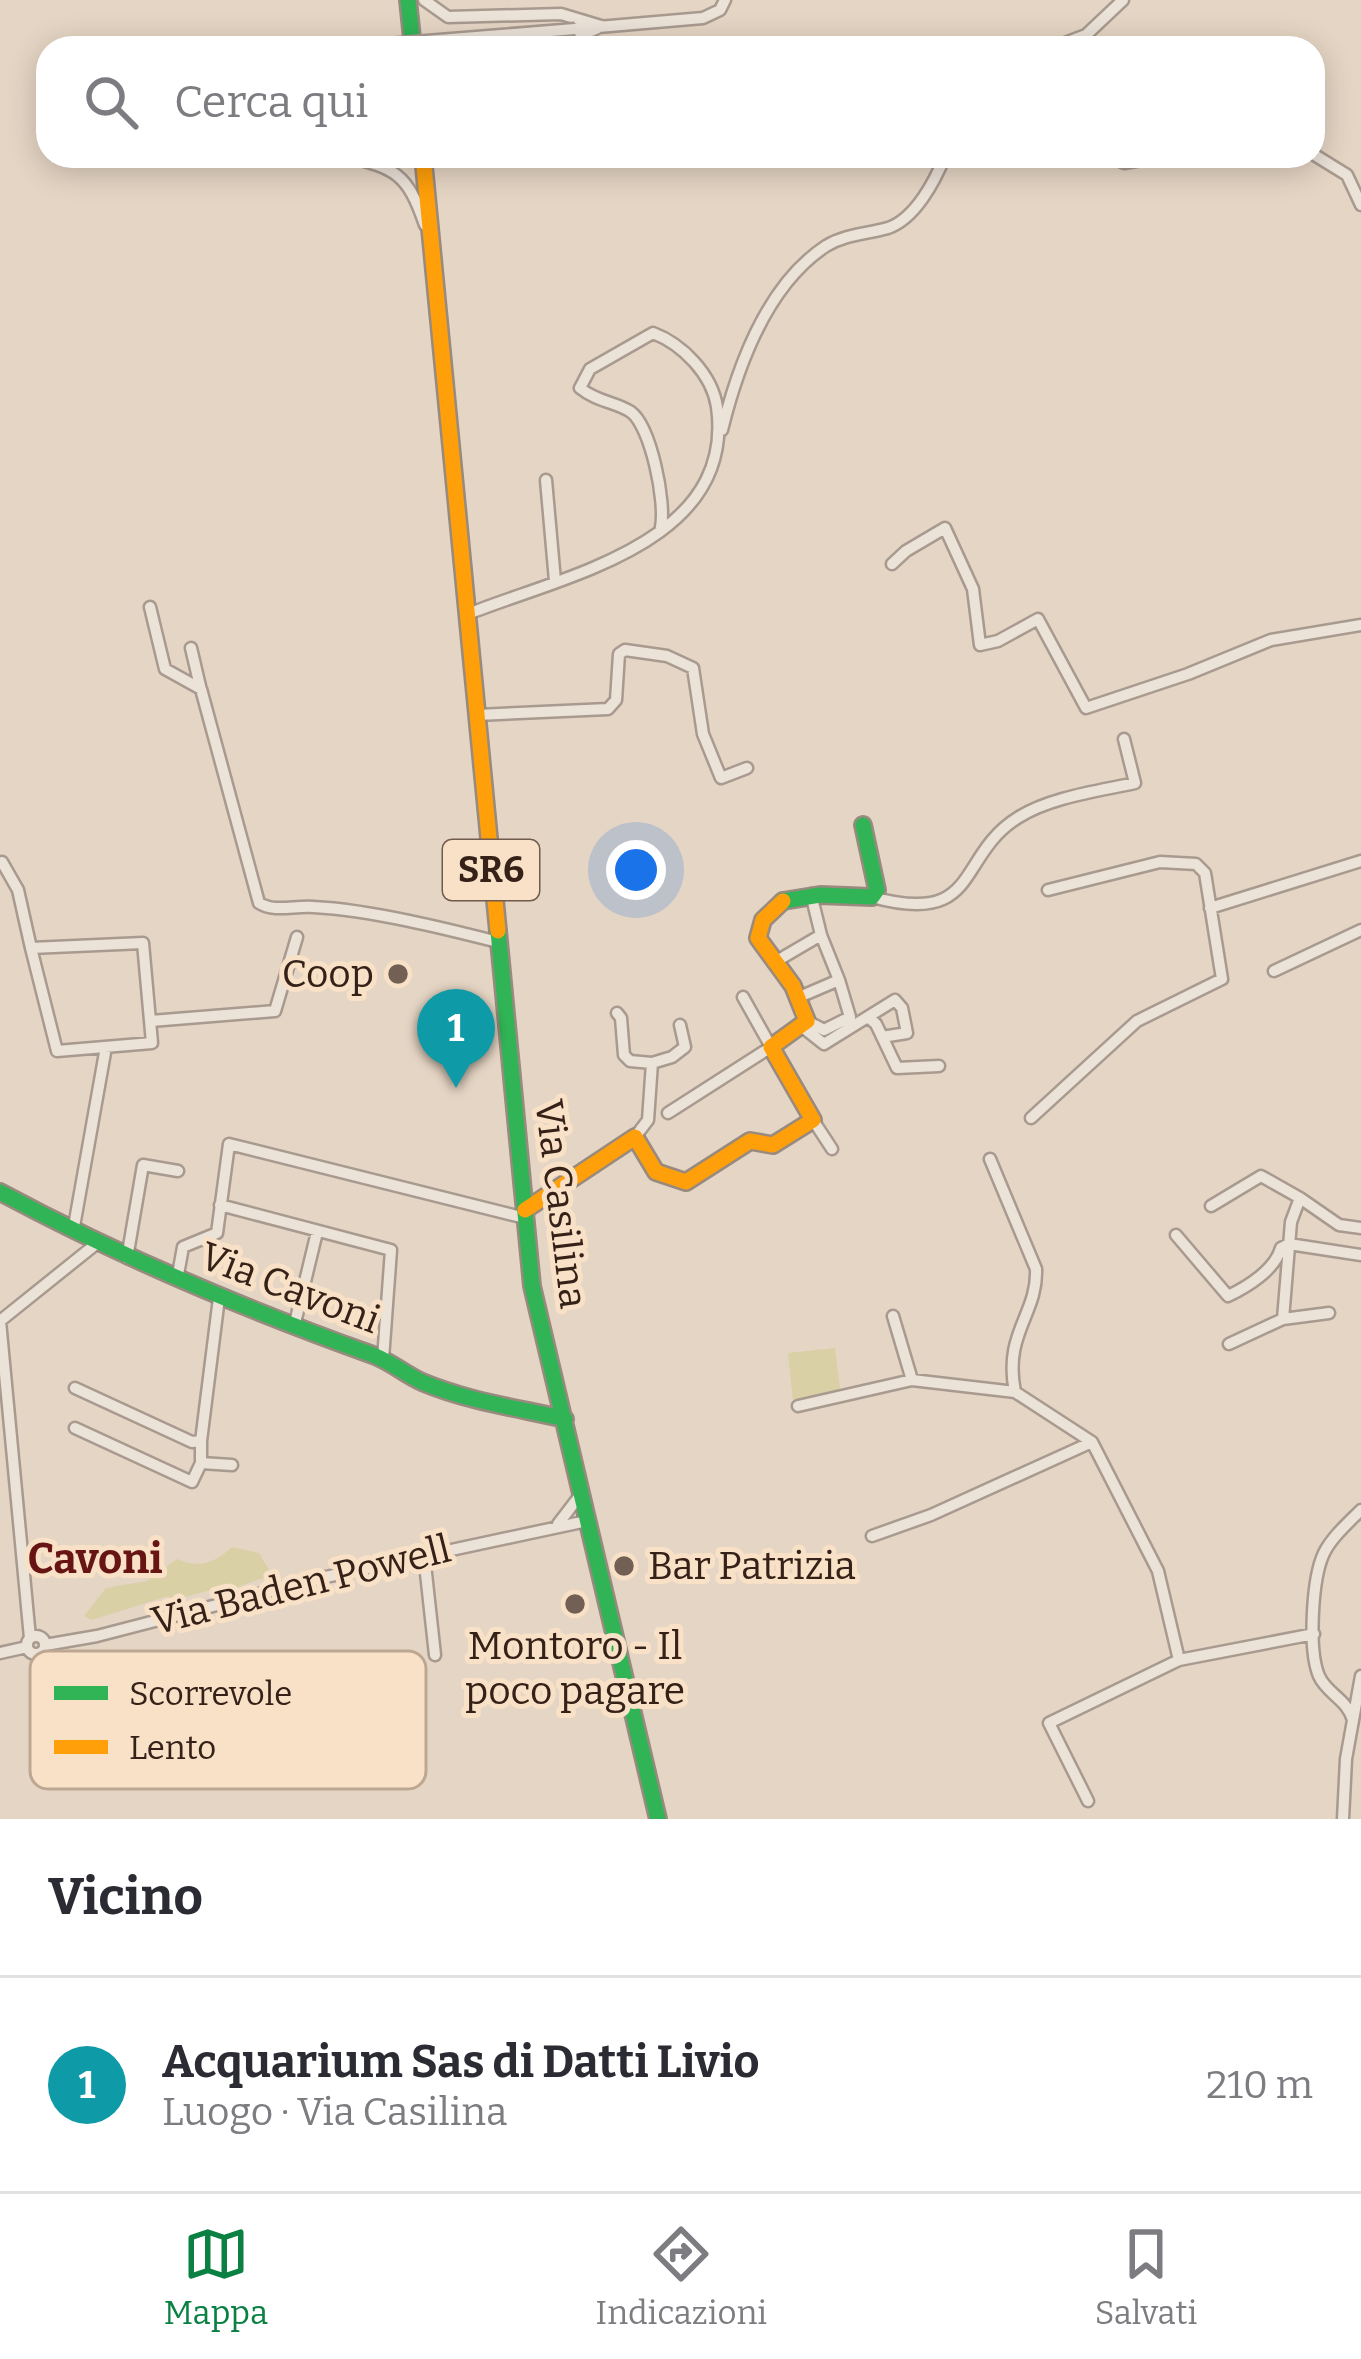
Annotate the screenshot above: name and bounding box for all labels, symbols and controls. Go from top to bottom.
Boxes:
search box [36,36,1325,168]
icon: search [78,69,144,135]
text: Cerca qui [174,75,368,129]
road number: SR6 [443,840,539,900]
your location [606,840,666,900]
place label: Coop [282,951,374,997]
marker: Coop [385,961,411,987]
pin: 1 [417,989,495,1088]
street label: Via Casilina [525,1097,597,1311]
street label: Via Cavoni [194,1233,386,1343]
street label: Via Baden Powell [147,1526,455,1644]
district label: Cavoni [27,1534,163,1584]
place label: Bar Patrizia [648,1543,856,1589]
marker: Bar Patrizia [611,1553,637,1579]
marker: Montoro - Il poco pagare [562,1591,588,1617]
place label: Montoro - Il poco pagare [465,1623,685,1714]
legend [30,1651,426,1789]
text: Scorrevole [129,1674,292,1714]
text: Lento [129,1728,216,1768]
text: Vicino [48,1866,203,1928]
text: Acquarium Sas di Datti Livio [162,2035,759,2089]
text: 1 [79,2062,95,2108]
text: 210 m [1206,2062,1313,2108]
text: Luogo · Via Casilina [162,2089,507,2135]
tab: Mappa [164,2221,268,2333]
tab: Indicazioni [596,2221,767,2333]
tab: Salvati [1095,2221,1197,2333]

